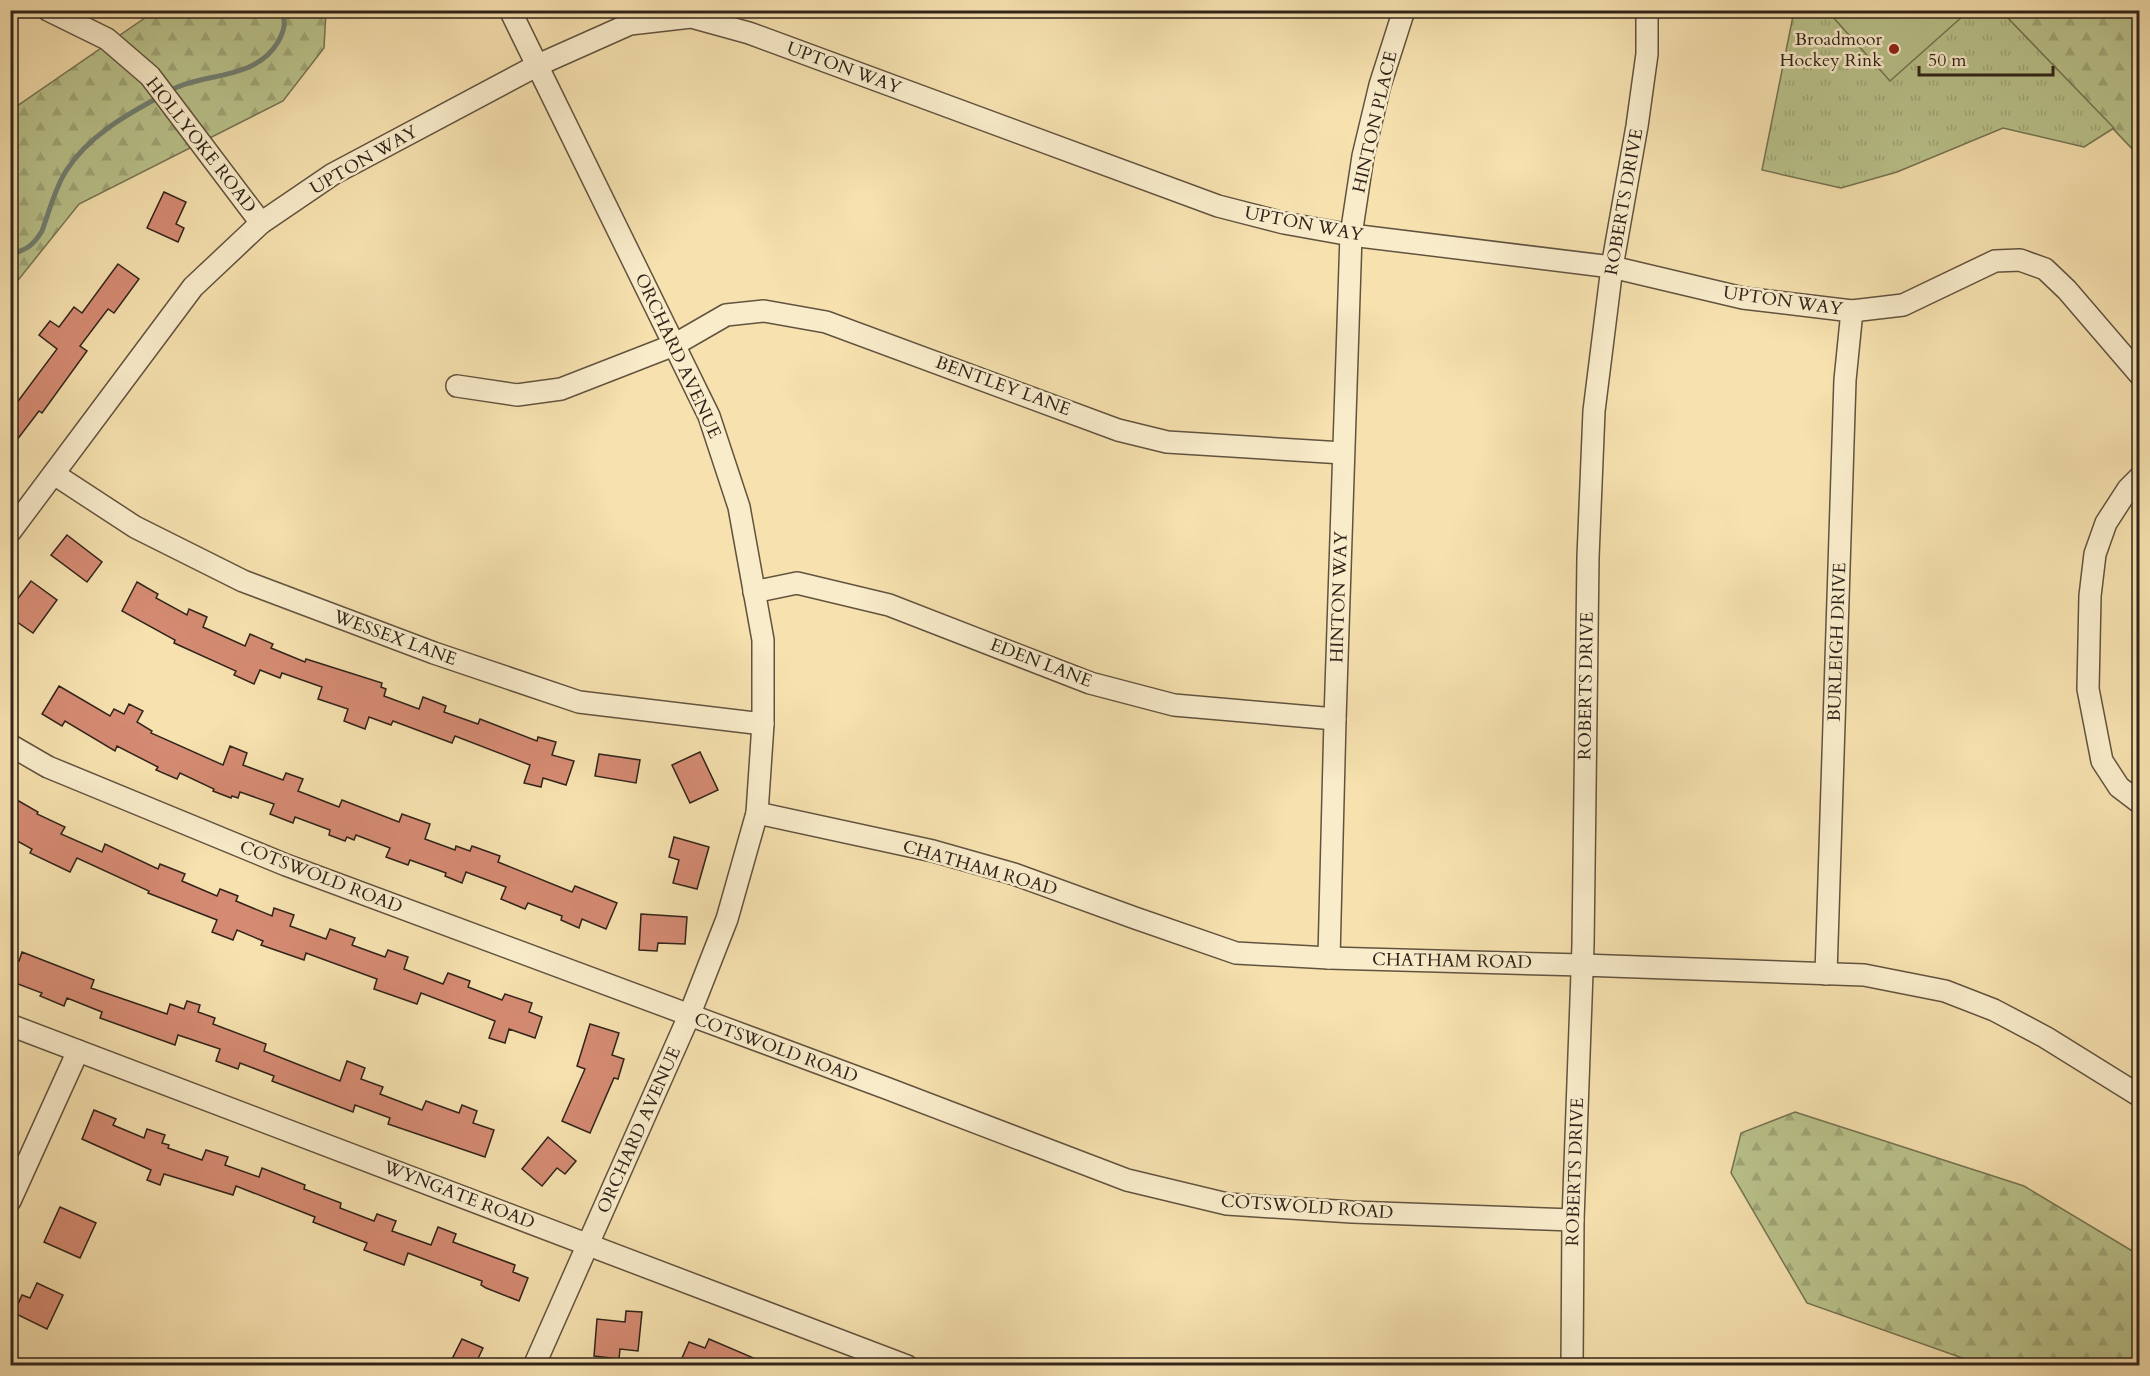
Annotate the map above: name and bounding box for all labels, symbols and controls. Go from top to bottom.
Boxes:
place label: Broadmoor Hockey Rink [1779,27,1882,73]
street label: UPTON WAY [783,36,905,101]
scale bar [1919,39,2052,77]
marker: Broadmoor Hockey Rink [1887,42,1901,56]
text: 50 m [1928,48,1967,73]
street label: HINTON PLACE [1347,49,1403,195]
street label: HOLLYOKE ROAD [140,72,262,218]
street label: UPTON WAY [306,119,423,201]
street label: ROBERTS DRIVE [1599,127,1649,277]
street label: UPTON WAY [1243,200,1366,248]
street label: ORCHARD AVENUE [629,269,727,443]
street label: UPTON WAY [1722,280,1845,322]
street label: BENTLEY LANE [932,350,1074,422]
street label: HINTON WAY [1324,530,1354,663]
street label: BURLEIGH DRIVE [1822,562,1852,722]
street label: WESSEX LANE [329,604,460,672]
street label: ROBERTS DRIVE [1572,612,1600,760]
street label: EDEN LANE [986,632,1096,694]
street label: COTSWOLD ROAD [236,834,406,920]
street label: CHATHAM ROAD [900,834,1060,902]
street label: CHATHAM ROAD [1372,947,1532,975]
street label: COTSWOLD ROAD [691,1007,861,1089]
street label: ORCHARD AVENUE [591,1043,687,1217]
street label: ROBERTS DRIVE [1560,1097,1590,1247]
street label: WYNGATE ROAD [379,1154,538,1235]
street label: COTSWOLD ROAD [1220,1189,1394,1225]

